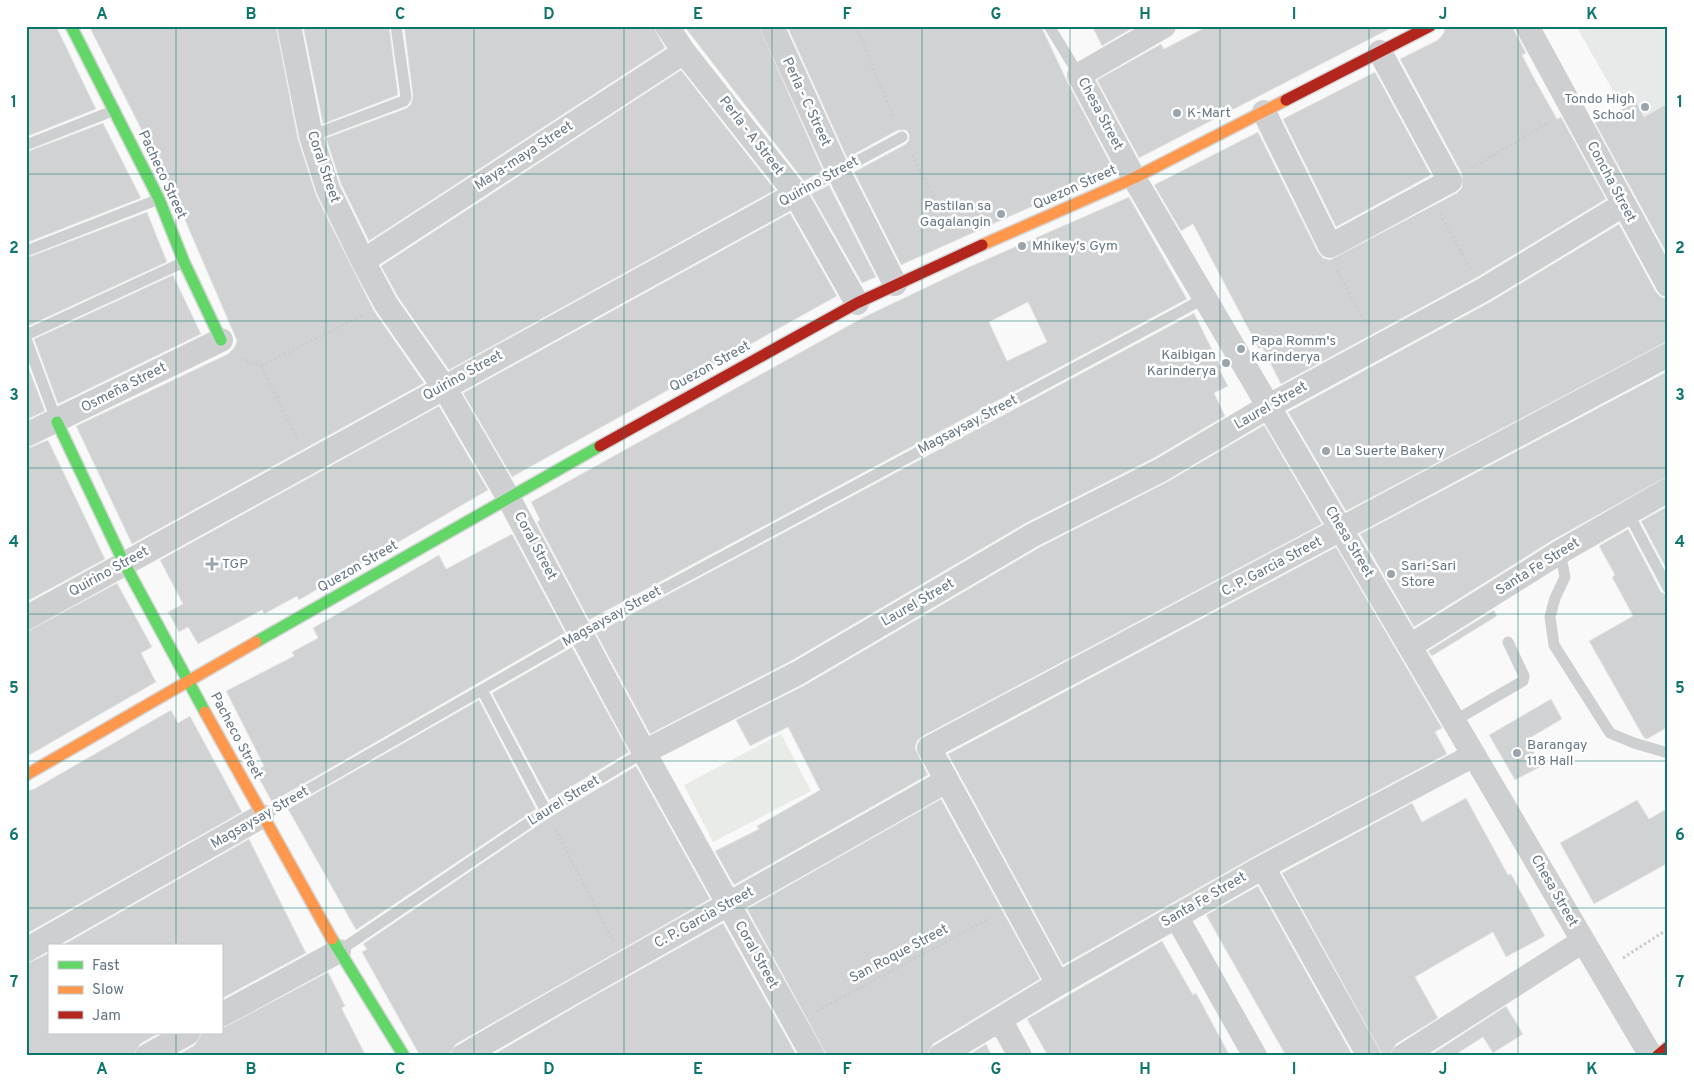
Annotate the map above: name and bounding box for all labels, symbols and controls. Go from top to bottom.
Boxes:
text: A [96,5,108,25]
text: B [245,5,257,25]
text: C [395,5,405,25]
text: D [543,5,555,25]
text: E [693,5,703,25]
text: F [842,5,852,25]
text: G [991,5,1001,25]
text: H [1139,5,1151,25]
text: I [1292,5,1296,25]
text: J [1439,5,1447,25]
text: K [1586,5,1598,25]
street label: Perla - C Street [778,55,834,149]
street label: Chesa Street [1074,75,1126,153]
place label: Tondo High School [1564,91,1635,124]
text: 1 [11,93,17,113]
street label: Perla - A Street [715,93,787,179]
text: 1 [1677,93,1683,113]
marker: Tondo High School [1639,101,1651,113]
place label: K-Mart [1187,105,1231,122]
marker: K-Mart [1171,107,1183,119]
street label: Maya-maya Street [472,118,576,194]
street label: Pacheco Street [134,128,190,222]
street label: Coral Street [303,129,343,205]
street label: Concha Street [1583,139,1639,225]
street label: Quirino Street [776,153,862,211]
street label: Quezon Street [1031,162,1119,214]
place label: Pastilan sa Gagalangin [920,198,991,231]
marker: Pastilan sa Gagalangin [995,208,1007,220]
place label: Mhikey's Gym [1032,238,1118,255]
text: 2 [9,239,19,259]
text: 2 [1675,239,1685,259]
marker: Mhikey's Gym [1016,240,1028,252]
place label: Papa Romm's Karinderya [1251,333,1336,366]
street label: Quezon Street [667,338,753,396]
marker: Papa Romm's Karinderya [1235,343,1247,355]
street label: Quirino Street [420,347,506,405]
place label: Kaibigan Karinderya [1147,347,1216,380]
marker: Kaibigan Karinderya [1220,357,1232,369]
street label: Osmeña Street [79,359,169,417]
street label: Laurel Street [1232,378,1310,434]
text: 3 [9,386,19,406]
text: 3 [1675,386,1685,406]
street label: Magsaysay Street [915,392,1021,458]
place label: La Suerte Bakery [1336,443,1444,460]
marker: La Suerte Bakery [1320,445,1332,457]
street label: Chesa Street [1321,503,1377,581]
street label: Coral Street [510,509,560,583]
text: 4 [9,533,19,553]
street label: C. P. Garcia Street [1219,533,1325,601]
text: 4 [1675,533,1685,553]
street label: Santa Fe Street [1493,534,1583,600]
street label: Quezon Street [315,537,401,597]
street label: Quirino Street [66,543,152,601]
place label: TGP [222,556,248,573]
marker: TGP [206,558,218,570]
place label: Sari-Sari Store [1401,558,1456,591]
marker: Sari-Sari Store [1385,568,1397,580]
street label: Laurel Street [879,575,957,631]
street label: Magsaysay Street [560,583,664,651]
text: 5 [9,679,19,699]
text: 5 [1675,679,1685,699]
street label: Pacheco Street [206,690,266,782]
place label: Barangay 118 Hall [1527,737,1587,770]
marker: Barangay 118 Hall [1511,747,1523,759]
street label: Laurel Street [525,772,603,830]
street label: Magsaysay Street [208,783,312,853]
text: 6 [9,826,19,846]
text: 6 [1675,826,1685,846]
street label: Chesa Street [1527,852,1581,930]
street label: Santa Fe Street [1158,869,1250,931]
street label: C. P. Garcia Street [651,884,757,952]
street label: Coral Street [730,918,782,992]
street label: San Roque Street [847,921,951,987]
legend [48,944,222,1034]
text: Fast [92,957,120,976]
text: 7 [10,973,18,993]
text: 7 [1676,973,1684,993]
text: Slow [92,981,124,1000]
text: Jam [92,1007,121,1026]
text: A [96,1060,108,1080]
text: B [245,1060,257,1080]
text: C [395,1060,405,1080]
text: D [543,1060,555,1080]
text: E [693,1060,703,1080]
text: F [842,1060,852,1080]
text: G [991,1060,1001,1080]
text: H [1139,1060,1151,1080]
text: I [1292,1060,1296,1080]
text: J [1439,1060,1447,1080]
text: K [1586,1060,1598,1080]

